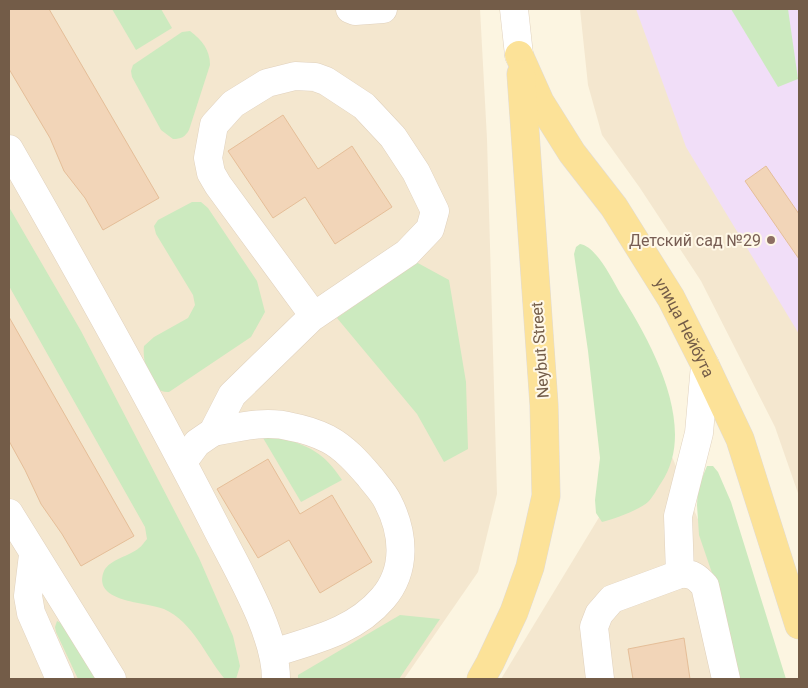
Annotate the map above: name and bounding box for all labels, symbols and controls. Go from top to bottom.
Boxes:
place label: Детский сад №29 [629,231,761,250]
marker: Детский сад №29 [765,234,777,246]
street label: улица Нейбута [651,274,719,380]
street label: Neybut Street [527,301,553,399]

